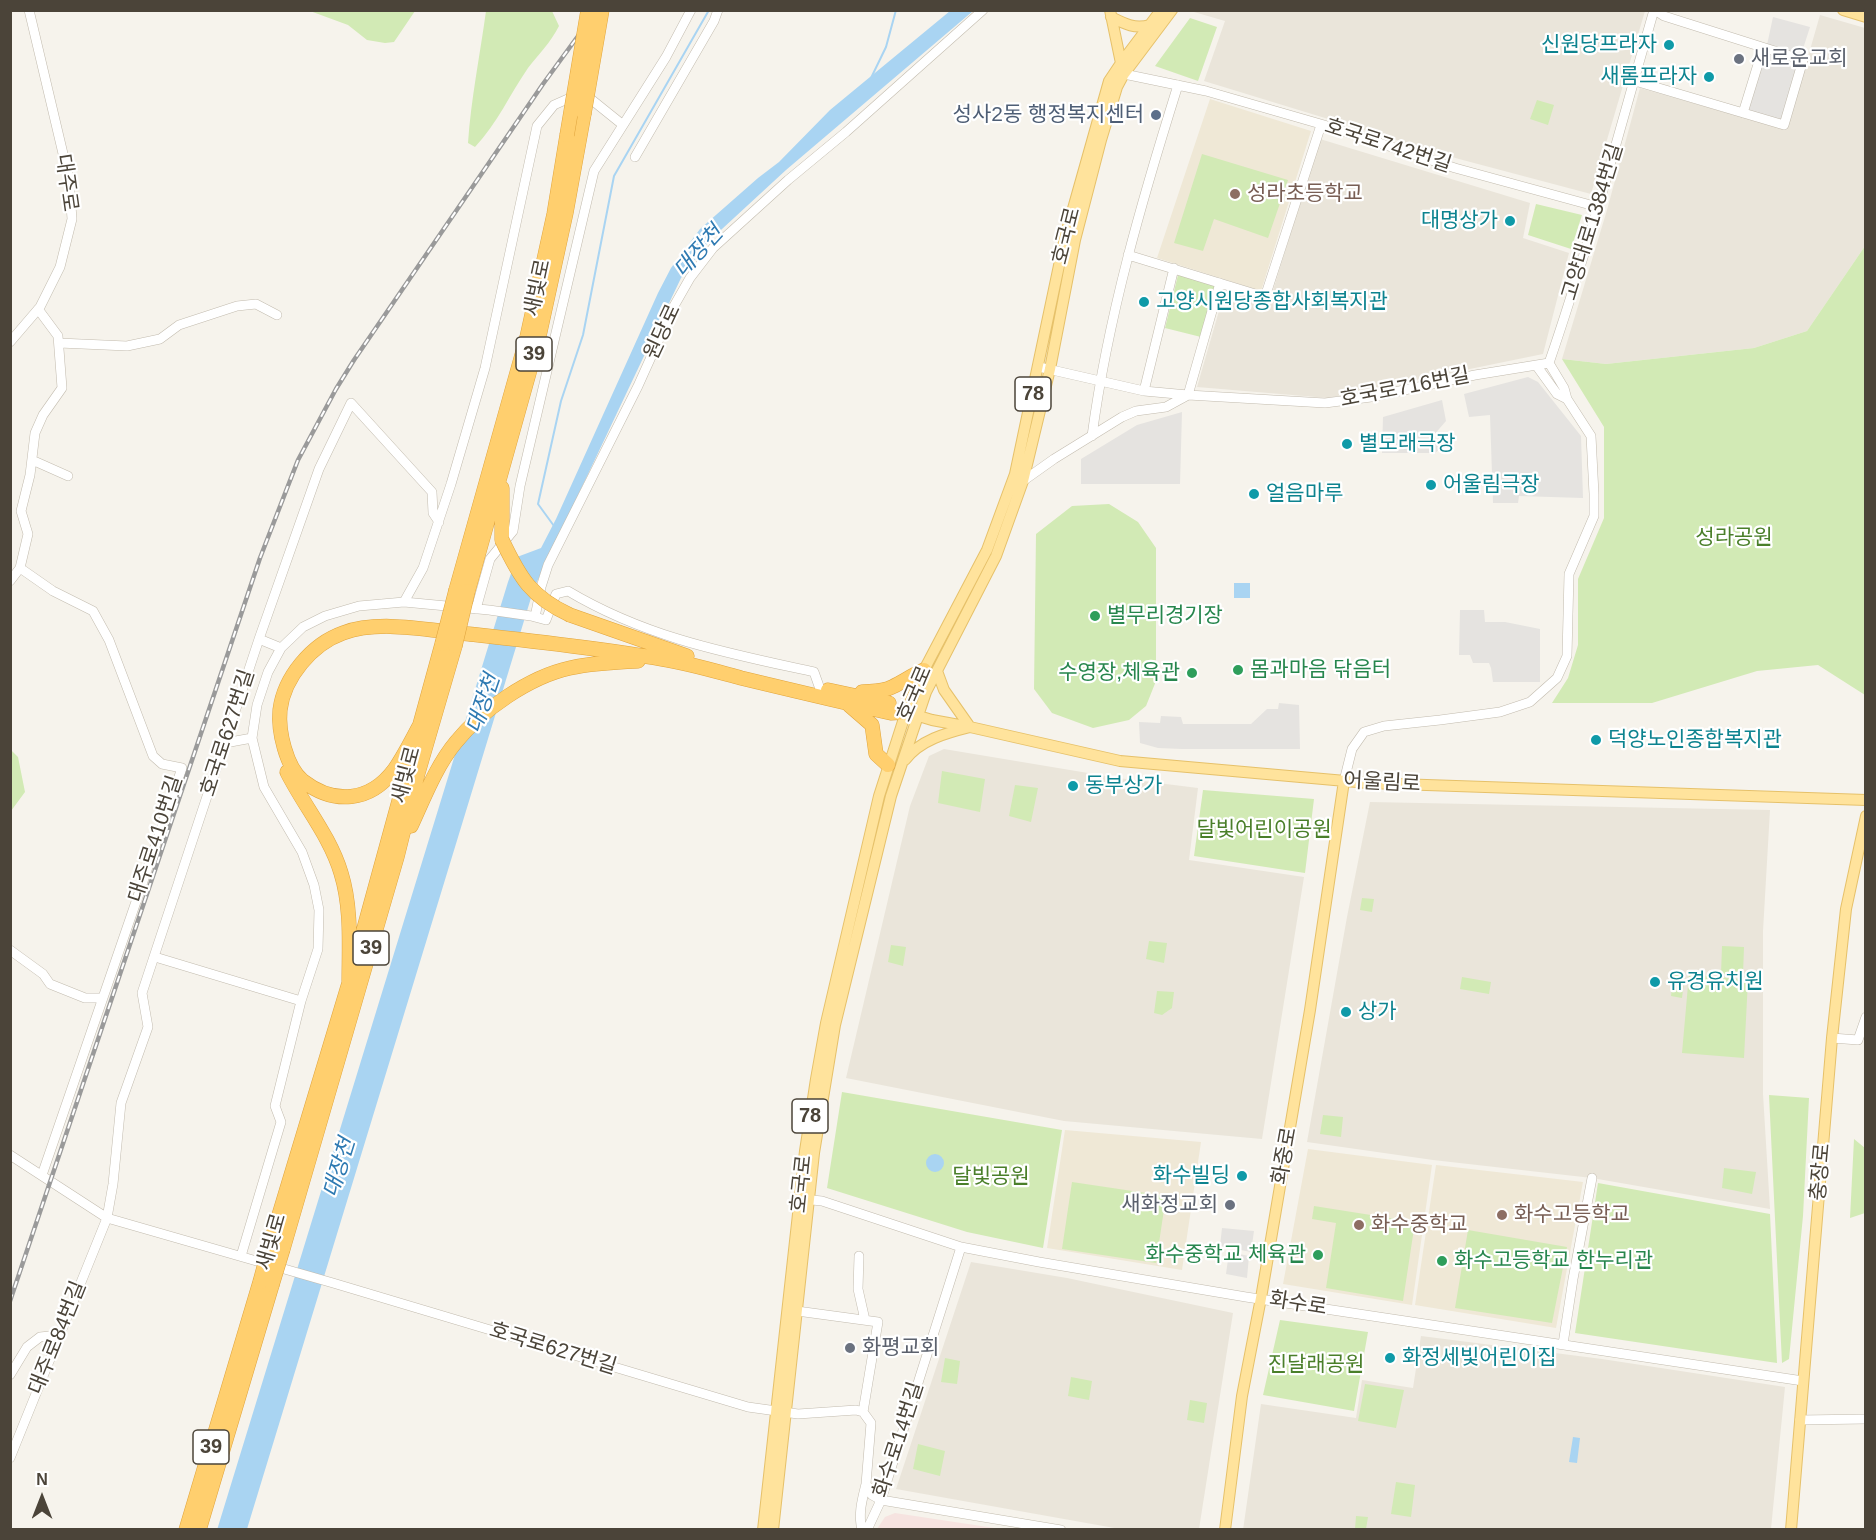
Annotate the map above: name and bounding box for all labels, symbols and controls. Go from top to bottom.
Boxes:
place label: 신원당프라자 [1541,32,1657,58]
marker: 신원당프라자 [1662,38,1676,52]
place label: 새로운교회 [1751,46,1848,72]
marker: 새로운교회 [1732,52,1746,66]
place label: 새롬프라자 [1600,64,1697,90]
marker: 새롬프라자 [1702,70,1716,84]
place label: 성사2동 행정복지센터 [953,102,1144,128]
marker: 성사2동 행정복지센터 [1149,108,1163,122]
street label: 호국로742번길 [1322,114,1454,178]
street label: 고양대로1384번길 [1557,141,1629,303]
street label: 대주로 [49,153,83,213]
place label: 성라초등학교 [1247,181,1363,207]
marker: 성라초등학교 [1228,187,1242,201]
street label: 호국로 [1048,205,1086,267]
place label: 대명상가 [1421,208,1498,234]
marker: 대명상가 [1503,214,1517,228]
water label: 대장천 [669,221,729,283]
street label: 새빛로 [520,257,556,319]
place label: 고양시원당종합사회복지관 [1156,289,1388,315]
marker: 고양시원당종합사회복지관 [1137,295,1151,309]
street label: 원당로 [639,300,687,364]
road number: 39 [516,337,552,371]
street label: 호국로716번길 [1338,363,1472,413]
road number: 78 [1015,377,1051,411]
place label: 별모래극장 [1359,431,1456,457]
marker: 별모래극장 [1340,437,1354,451]
place label: 어울림극장 [1443,472,1540,498]
marker: 어울림극장 [1424,478,1438,492]
place label: 얼음마루 [1266,481,1343,507]
marker: 얼음마루 [1247,487,1261,501]
park label: 성라공원 [1695,525,1773,551]
place label: 별무리경기장 [1107,603,1223,629]
marker: 별무리경기장 [1088,609,1102,623]
place label: 몸과마음 닦음터 [1250,657,1391,683]
place label: 수영장,체육관 [1058,660,1180,686]
street label: 호국로 [892,662,938,726]
marker: 몸과마음 닦음터 [1231,663,1245,677]
marker: 수영장,체육관 [1185,666,1199,680]
street label: 호국로627번길 [196,667,260,799]
water label: 대장천 [462,671,506,737]
place label: 덕양노인종합복지관 [1608,727,1782,753]
marker: 덕양노인종합복지관 [1589,733,1603,747]
street label: 새빛로 [387,744,427,806]
street label: 어울림로 [1343,768,1421,798]
street label: 대주로410번길 [124,773,188,905]
place label: 동부상가 [1085,773,1162,799]
marker: 동부상가 [1066,779,1080,793]
park label: 달빛어린이공원 [1196,817,1332,843]
road number: 39 [353,931,389,965]
place label: 유경유치원 [1667,969,1764,995]
marker: 유경유치원 [1648,975,1662,989]
place label: 상가 [1358,999,1397,1025]
marker: 상가 [1339,1005,1353,1019]
road number: 78 [792,1099,828,1133]
street label: 화중로 [1268,1125,1302,1187]
water label: 대장천 [319,1135,361,1201]
street label: 충장로 [1806,1142,1836,1202]
street label: 호국로 [786,1154,818,1214]
place label: 화수빌딩 [1153,1163,1230,1189]
park label: 달빛공원 [952,1164,1030,1190]
marker: 화수빌딩 [1235,1169,1249,1183]
place label: 새화정교회 [1121,1192,1218,1218]
marker: 새화정교회 [1223,1198,1237,1212]
place label: 화수고등학교 [1514,1202,1630,1228]
marker: 화수고등학교 [1495,1208,1509,1222]
street label: 새빛로 [252,1211,292,1273]
place label: 화수중학교 [1371,1212,1468,1238]
marker: 화수중학교 [1352,1218,1366,1232]
place label: 화수중학교 체육관 [1146,1242,1306,1268]
marker: 화수중학교 체육관 [1311,1248,1325,1262]
place label: 화수고등학교 한누리관 [1454,1248,1653,1274]
marker: 화수고등학교 한누리관 [1435,1254,1449,1268]
street label: 대주로84번길 [24,1278,92,1398]
street label: 화수로 [1267,1287,1329,1321]
street label: 호국로627번길 [486,1318,620,1380]
place label: 화평교회 [862,1335,939,1361]
marker: 화평교회 [843,1341,857,1355]
place label: 화정세빛어린이집 [1402,1345,1557,1371]
marker: 화정세빛어린이집 [1383,1351,1397,1365]
park label: 진달래공원 [1268,1352,1364,1378]
street label: 화수로14번길 [868,1379,930,1501]
road number: 39 [193,1430,229,1464]
north arrow [12,1468,72,1528]
text: N [36,1471,48,1488]

